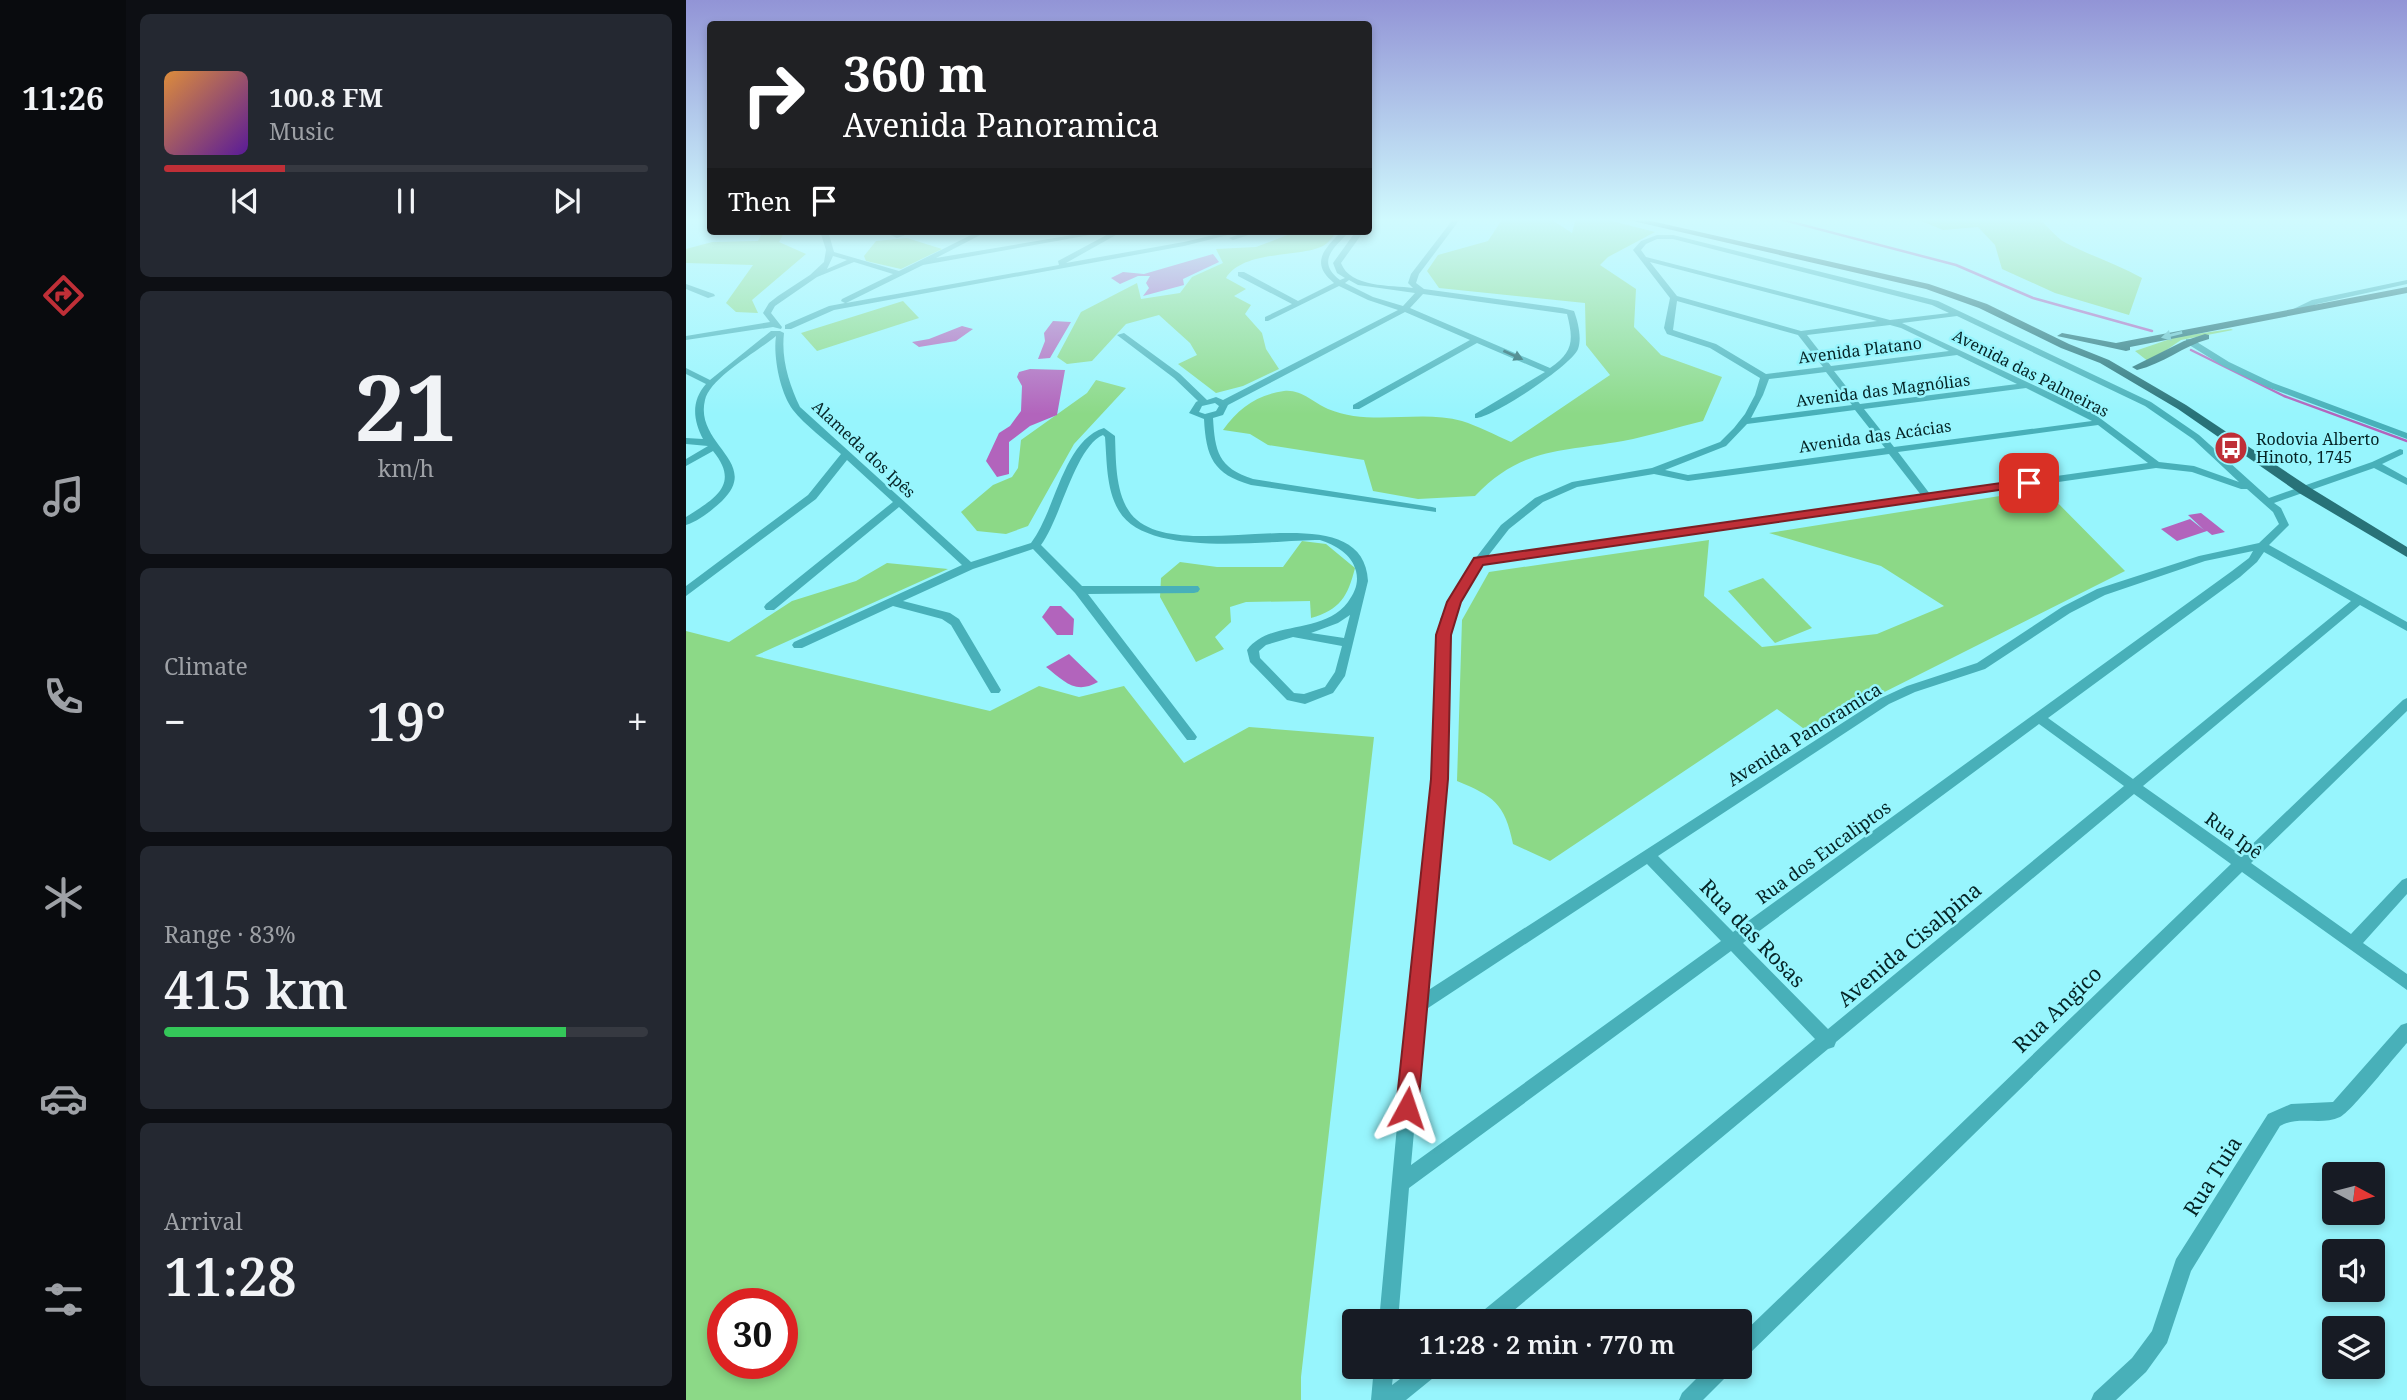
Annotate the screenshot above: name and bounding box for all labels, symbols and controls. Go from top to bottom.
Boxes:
text: 360 m [843,40,987,106]
icon: right [728,49,819,140]
text: 11:26 [22,76,104,119]
text: 100.8 FM [269,79,383,115]
text: Avenida Panoramica [843,103,1159,146]
text: Music [269,115,334,147]
icon: previous [226,182,264,220]
icon: pause [387,182,425,220]
icon: next [548,182,586,220]
icon: arrive [805,182,843,220]
text: Then [728,183,791,219]
icon: directions [39,271,88,320]
street label: Avenida das Palmeiras [1949,324,2113,422]
one-way arrow [2160,330,2182,341]
street label: Avenida Platano [1797,332,1923,368]
text: 21 [355,344,457,468]
one-way arrow [1503,349,1523,361]
street label: Avenida das Magnólias [1795,368,1971,412]
street label: Alameda dos Ipês [808,395,920,503]
street label: Avenida das Acácias [1797,414,1953,458]
place label: Rodovia Alberto Hinoto, 1745 [2256,428,2379,468]
bus stop icon: Rodovia Alberto Hinoto, 1745 [2212,429,2250,467]
text: km/h [378,452,434,484]
pin [1999,453,2059,513]
icon: arrive [2010,464,2048,502]
icon: music [39,472,88,521]
text: Climate [164,650,248,682]
icon: phone [39,672,88,721]
street label: Avenida Panoramica [1722,677,1886,791]
text: 19° [367,685,446,756]
text: − [164,695,186,747]
text: + [627,695,648,747]
street label: Rua dos Eucaliptos [1751,795,1895,909]
street label: Rua Ipê [2201,806,2267,864]
icon: climate [39,873,88,922]
street label: Rua das Rosas [1694,873,1812,993]
street label: Avenida Cisalpina [1831,875,1987,1013]
text: Range · 83% [164,918,296,950]
text: 415 km [164,953,348,1024]
street label: Rua Angico [2007,960,2107,1058]
position arrow [1370,1071,1444,1145]
icon: car [39,1074,88,1123]
street label: Rua Tuia [2177,1131,2247,1221]
north arrow [2322,1162,2385,1225]
map controls [2322,1162,2385,1379]
text: Arrival [164,1205,243,1237]
button: sound [2322,1239,2385,1302]
text: 11:28 [164,1240,297,1311]
icon: filters [39,1275,88,1324]
speed limit sign: 30 [707,1288,798,1379]
button: layers [2322,1316,2385,1379]
text: 11:28 · 2 min · 770 m [1419,1326,1675,1362]

